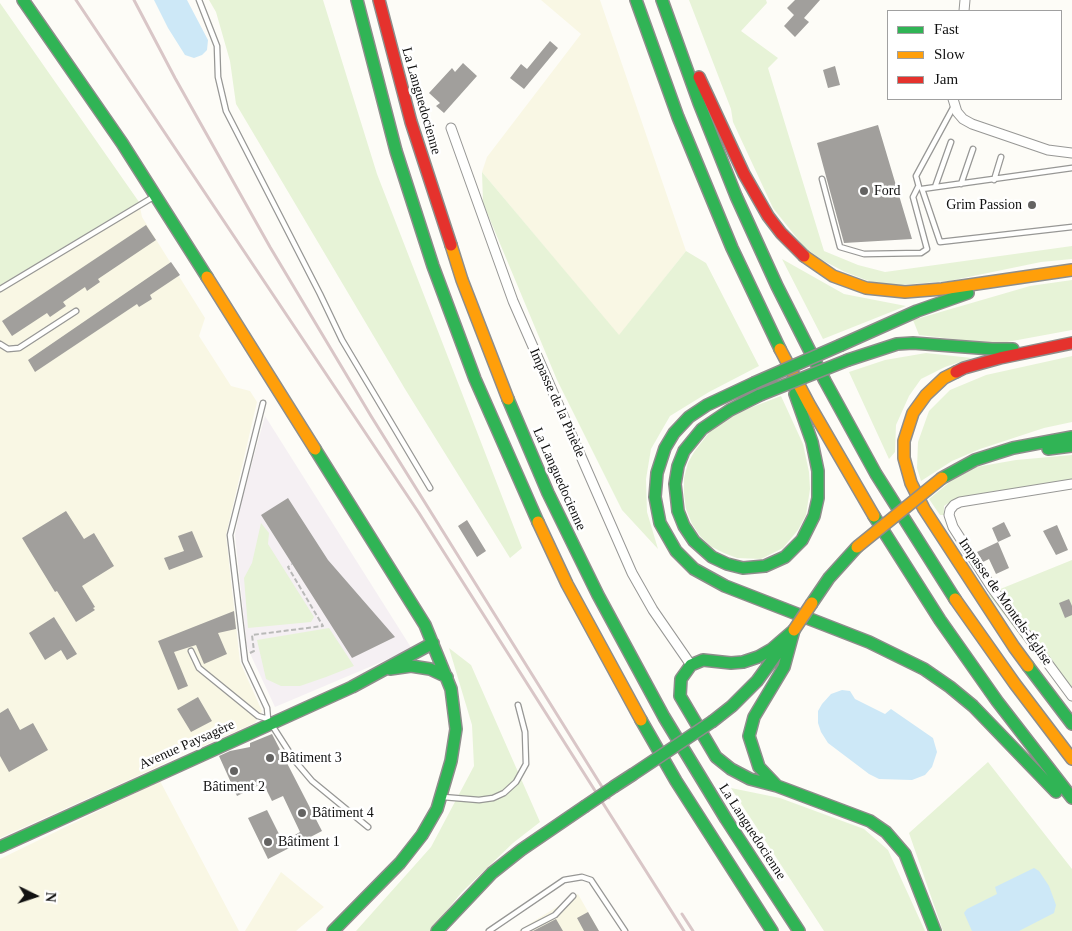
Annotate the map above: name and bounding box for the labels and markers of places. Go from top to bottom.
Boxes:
place label: Ford [874,183,900,199]
marker: Ford [858,185,870,197]
place label: Grim Passion [946,197,1022,213]
marker: Grim Passion [1026,199,1038,211]
place label: Bâtiment 3 [280,750,342,766]
marker: Bâtiment 3 [264,752,276,764]
marker: Bâtiment 2 [228,765,240,777]
place label: Bâtiment 2 [203,779,265,795]
place label: Bâtiment 4 [312,805,374,821]
marker: Bâtiment 4 [296,807,308,819]
place label: Bâtiment 1 [278,834,340,850]
marker: Bâtiment 1 [262,836,274,848]

